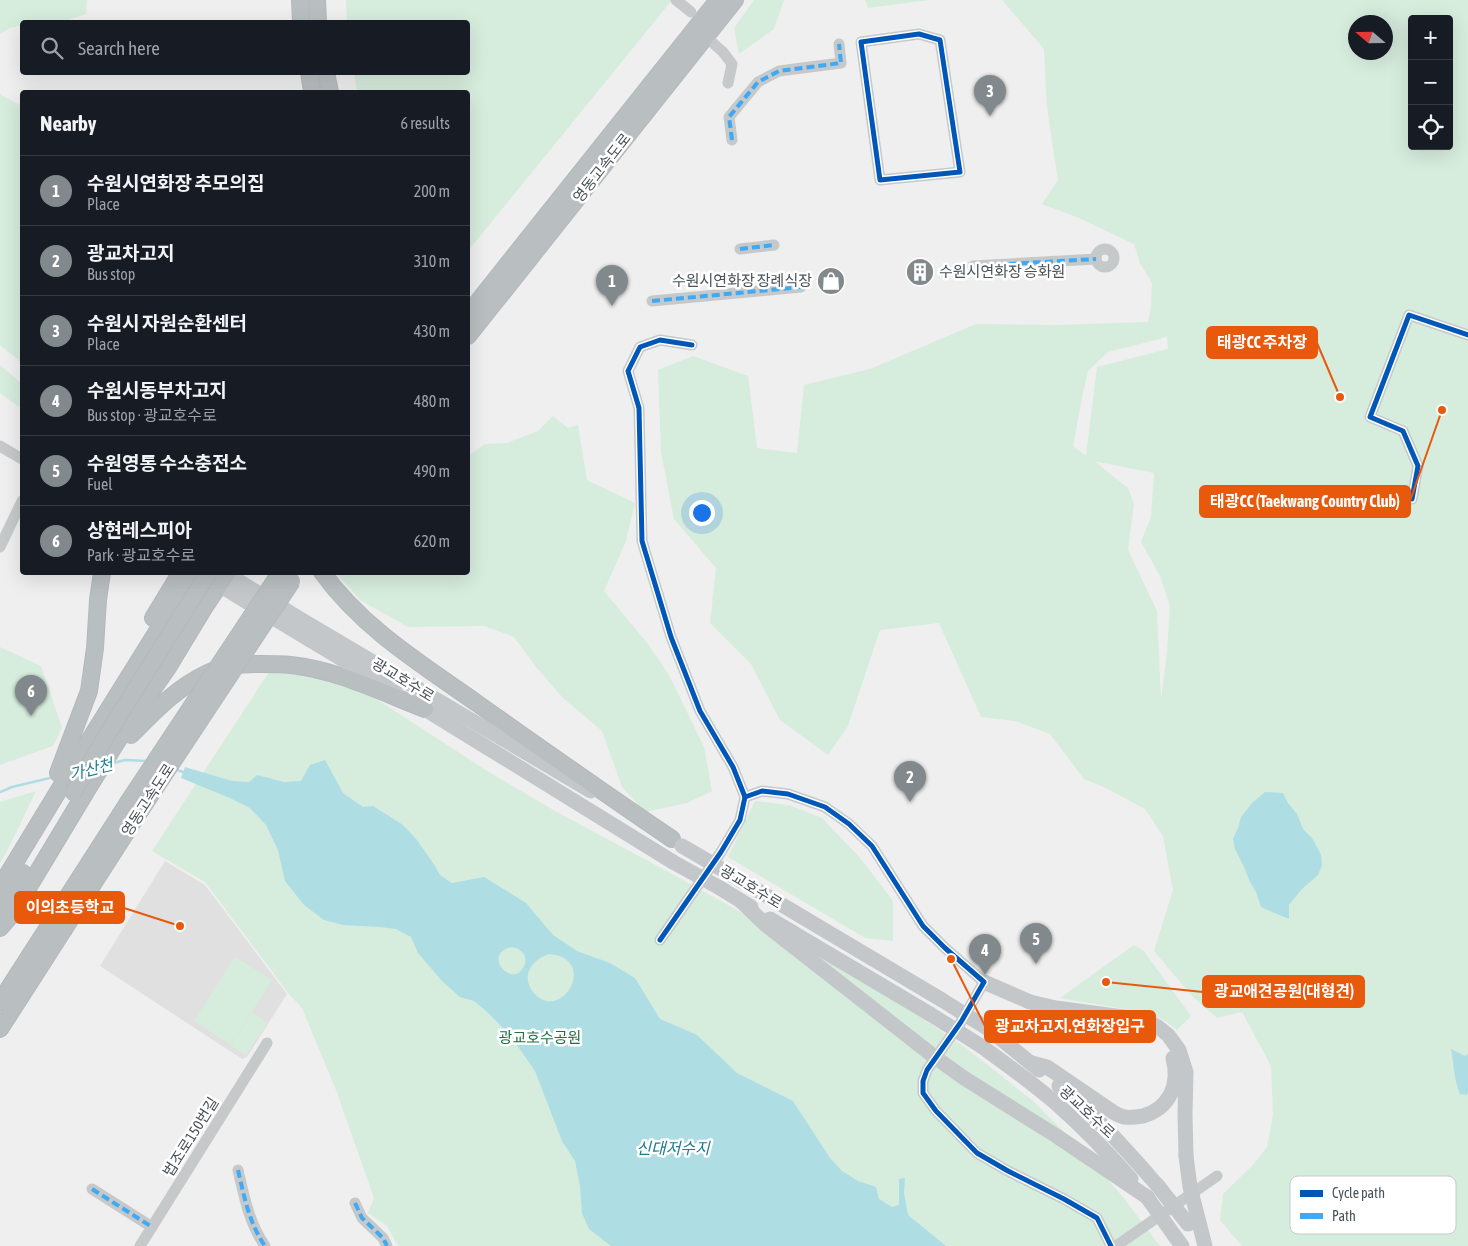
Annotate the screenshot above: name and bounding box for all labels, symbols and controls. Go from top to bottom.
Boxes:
north arrow [1348,15,1393,60]
map controls [1408,15,1453,150]
button: + [1408,15,1453,60]
search box [20,20,470,75]
icon: search [38,34,66,62]
text: Search here [78,37,160,59]
button: − [1408,60,1453,105]
pin: 3 [974,75,1006,116]
button: locate [1408,105,1453,150]
text: Nearby [40,111,96,135]
text: 6 results [400,114,450,132]
street label: 영동고속도로 [569,130,634,206]
text: 수원시연화장 추모의집 [87,172,264,194]
text: 1 [52,182,60,200]
text: 200 m [414,182,450,200]
text: Place [87,195,120,213]
text: 광교차고지 [87,242,174,264]
text: 2 [52,252,60,270]
text: 310 m [414,252,450,270]
building icon: 수원시연화장 승화원 [905,257,935,287]
place label: 수원시연화장 승화원 [939,263,1065,280]
text: Bus stop [87,265,135,283]
pin: 1 [596,265,628,306]
shop icon: 수원시연화장 장례식장 [816,266,846,296]
place label: 수원시연화장 장례식장 [672,272,812,289]
text: 수원시 자원순환센터 [87,312,247,334]
text: 3 [52,322,60,340]
text: 430 m [414,322,450,340]
callout: 태광CC 주차장 [1207,327,1317,358]
text: 태광CC 주차장 [1217,333,1307,351]
text: Place [87,335,120,353]
text: 수원시동부차고지 [87,379,227,401]
text: 4 [52,392,60,410]
text: 480 m [414,392,450,410]
text: Bus stop · 광교호수로 [87,406,217,424]
text: 수원영통 수소충전소 [87,452,247,474]
text: 5 [52,462,60,480]
text: 490 m [414,462,450,480]
text: Fuel [87,475,113,493]
callout: 태광CC (Taekwang Country Club) [1200,486,1410,517]
text: 태광CC (Taekwang Country Club) [1210,492,1400,510]
your location [689,500,715,526]
text: 상현레스피아 [87,519,192,541]
text: 6 [52,532,60,550]
text: 620 m [414,532,450,550]
text: Park · 광교호수로 [87,546,195,564]
street label: 광교호수로 [369,655,437,705]
pin: 6 [15,675,47,716]
water label: 가산천 [67,754,117,783]
street label: 영동고속도로 [118,760,177,839]
pin: 2 [894,761,926,802]
street label: 광교호수로 [717,862,785,912]
callout: 이의초등학교 [15,892,124,923]
text: 이의초등학교 [26,898,114,916]
pin: 5 [1020,923,1052,964]
pin: 4 [969,934,1001,975]
callout: 광교애견공원(대형견) [1203,976,1364,1007]
text: 광교애견공원(대형견) [1214,982,1354,1000]
callout: 광교차고지.연화장입구 [985,1011,1155,1042]
text: 광교차고지.연화장입구 [995,1017,1145,1035]
park label: 광교호수공원 [499,1029,581,1046]
street label: 광교호수로 [1056,1082,1118,1141]
street label: 법조로150번길 [159,1094,222,1179]
water label: 신대저수지 [636,1139,711,1157]
legend [1290,1176,1456,1234]
text: Cycle path [1332,1185,1385,1201]
text: Path [1332,1208,1356,1224]

